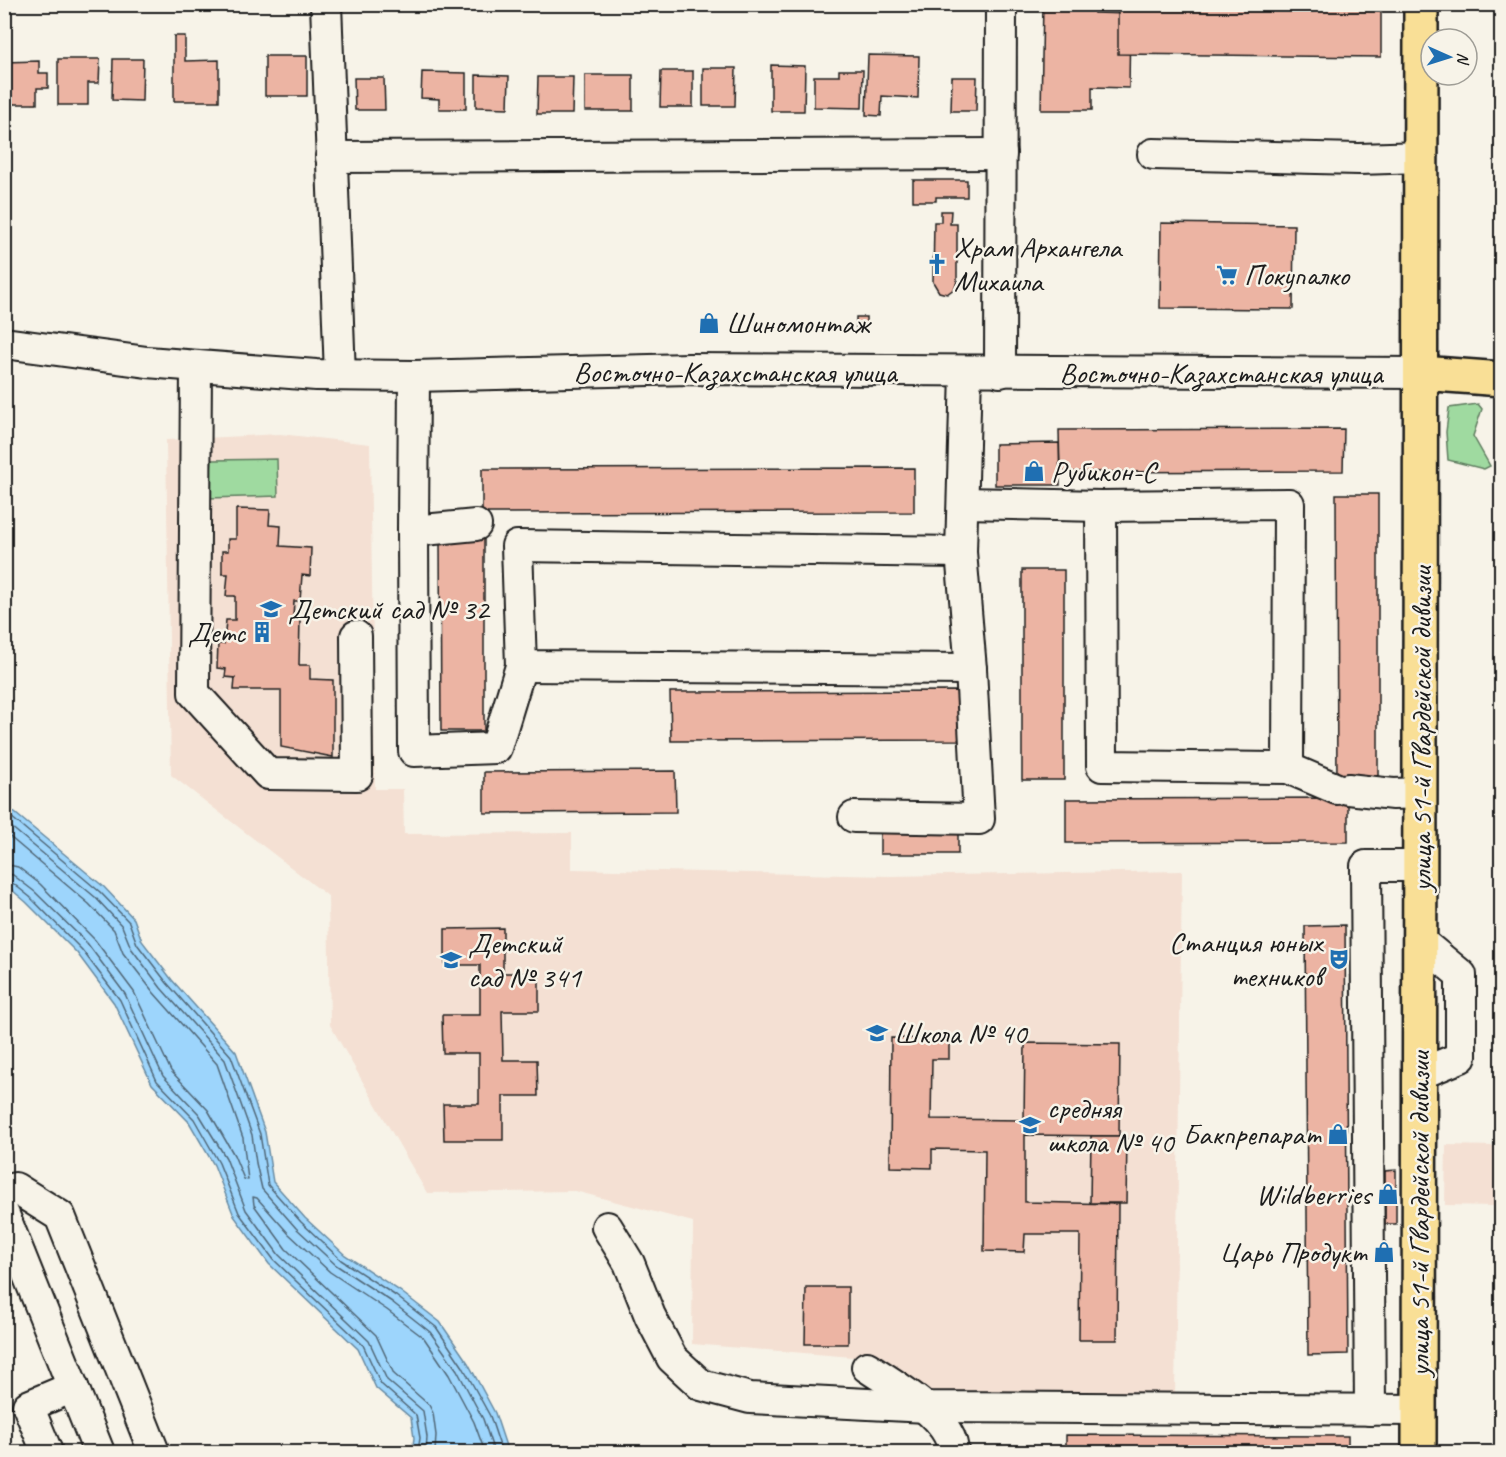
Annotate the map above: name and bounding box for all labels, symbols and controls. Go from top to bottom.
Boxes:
north arrow [1419,27,1479,87]
text: N [1453,52,1473,66]
place label: Храм Архангела Михаила [954,228,1123,300]
church icon: Храм Архангела Михаила [925,252,949,276]
place label: Покупалко [1244,256,1351,294]
supermarket icon: Покупалко [1215,263,1239,287]
place label: Шиномонтаж [726,304,872,342]
shop icon: Шиномонтаж [697,311,721,335]
street label: Восточно-Казахстанская улица [574,353,898,391]
street label: Восточно-Казахстанская улица [1060,354,1384,392]
place label: Рубикон-С [1051,452,1159,490]
shop icon: Рубикон-С [1022,459,1046,483]
street label: улица 51-й Гвардейской дивизии [1402,564,1440,894]
place label: Детский сад № 32 [288,590,491,628]
school or university icon: Детский сад № 32 [259,597,283,621]
place label: Детс [188,613,246,651]
building icon: Детс [250,620,274,644]
place label: Станция юных техников [1169,923,1327,995]
place label: Детский сад № 341 [468,924,583,996]
theatre icon: Станция юных техников [1327,947,1351,971]
school or university icon: Детский сад № 341 [439,948,463,972]
place label: Школа № 40 [894,1014,1029,1052]
school or university icon: Школа № 40 [865,1021,889,1045]
street label: улица 51-й Гвардейской дивизии [1400,1049,1438,1379]
place label: средняя школа № 40 [1047,1089,1176,1161]
school or university icon: средняя школа № 40 [1018,1113,1042,1137]
place label: Бакпрепарат [1183,1115,1322,1153]
shop icon: Бакпрепарат [1326,1122,1350,1146]
place label: Wildberries [1256,1175,1374,1213]
shop icon: Wildberries [1376,1182,1400,1206]
place label: Царь Продукт [1219,1233,1368,1271]
shop icon: Царь Продукт [1372,1240,1396,1264]

